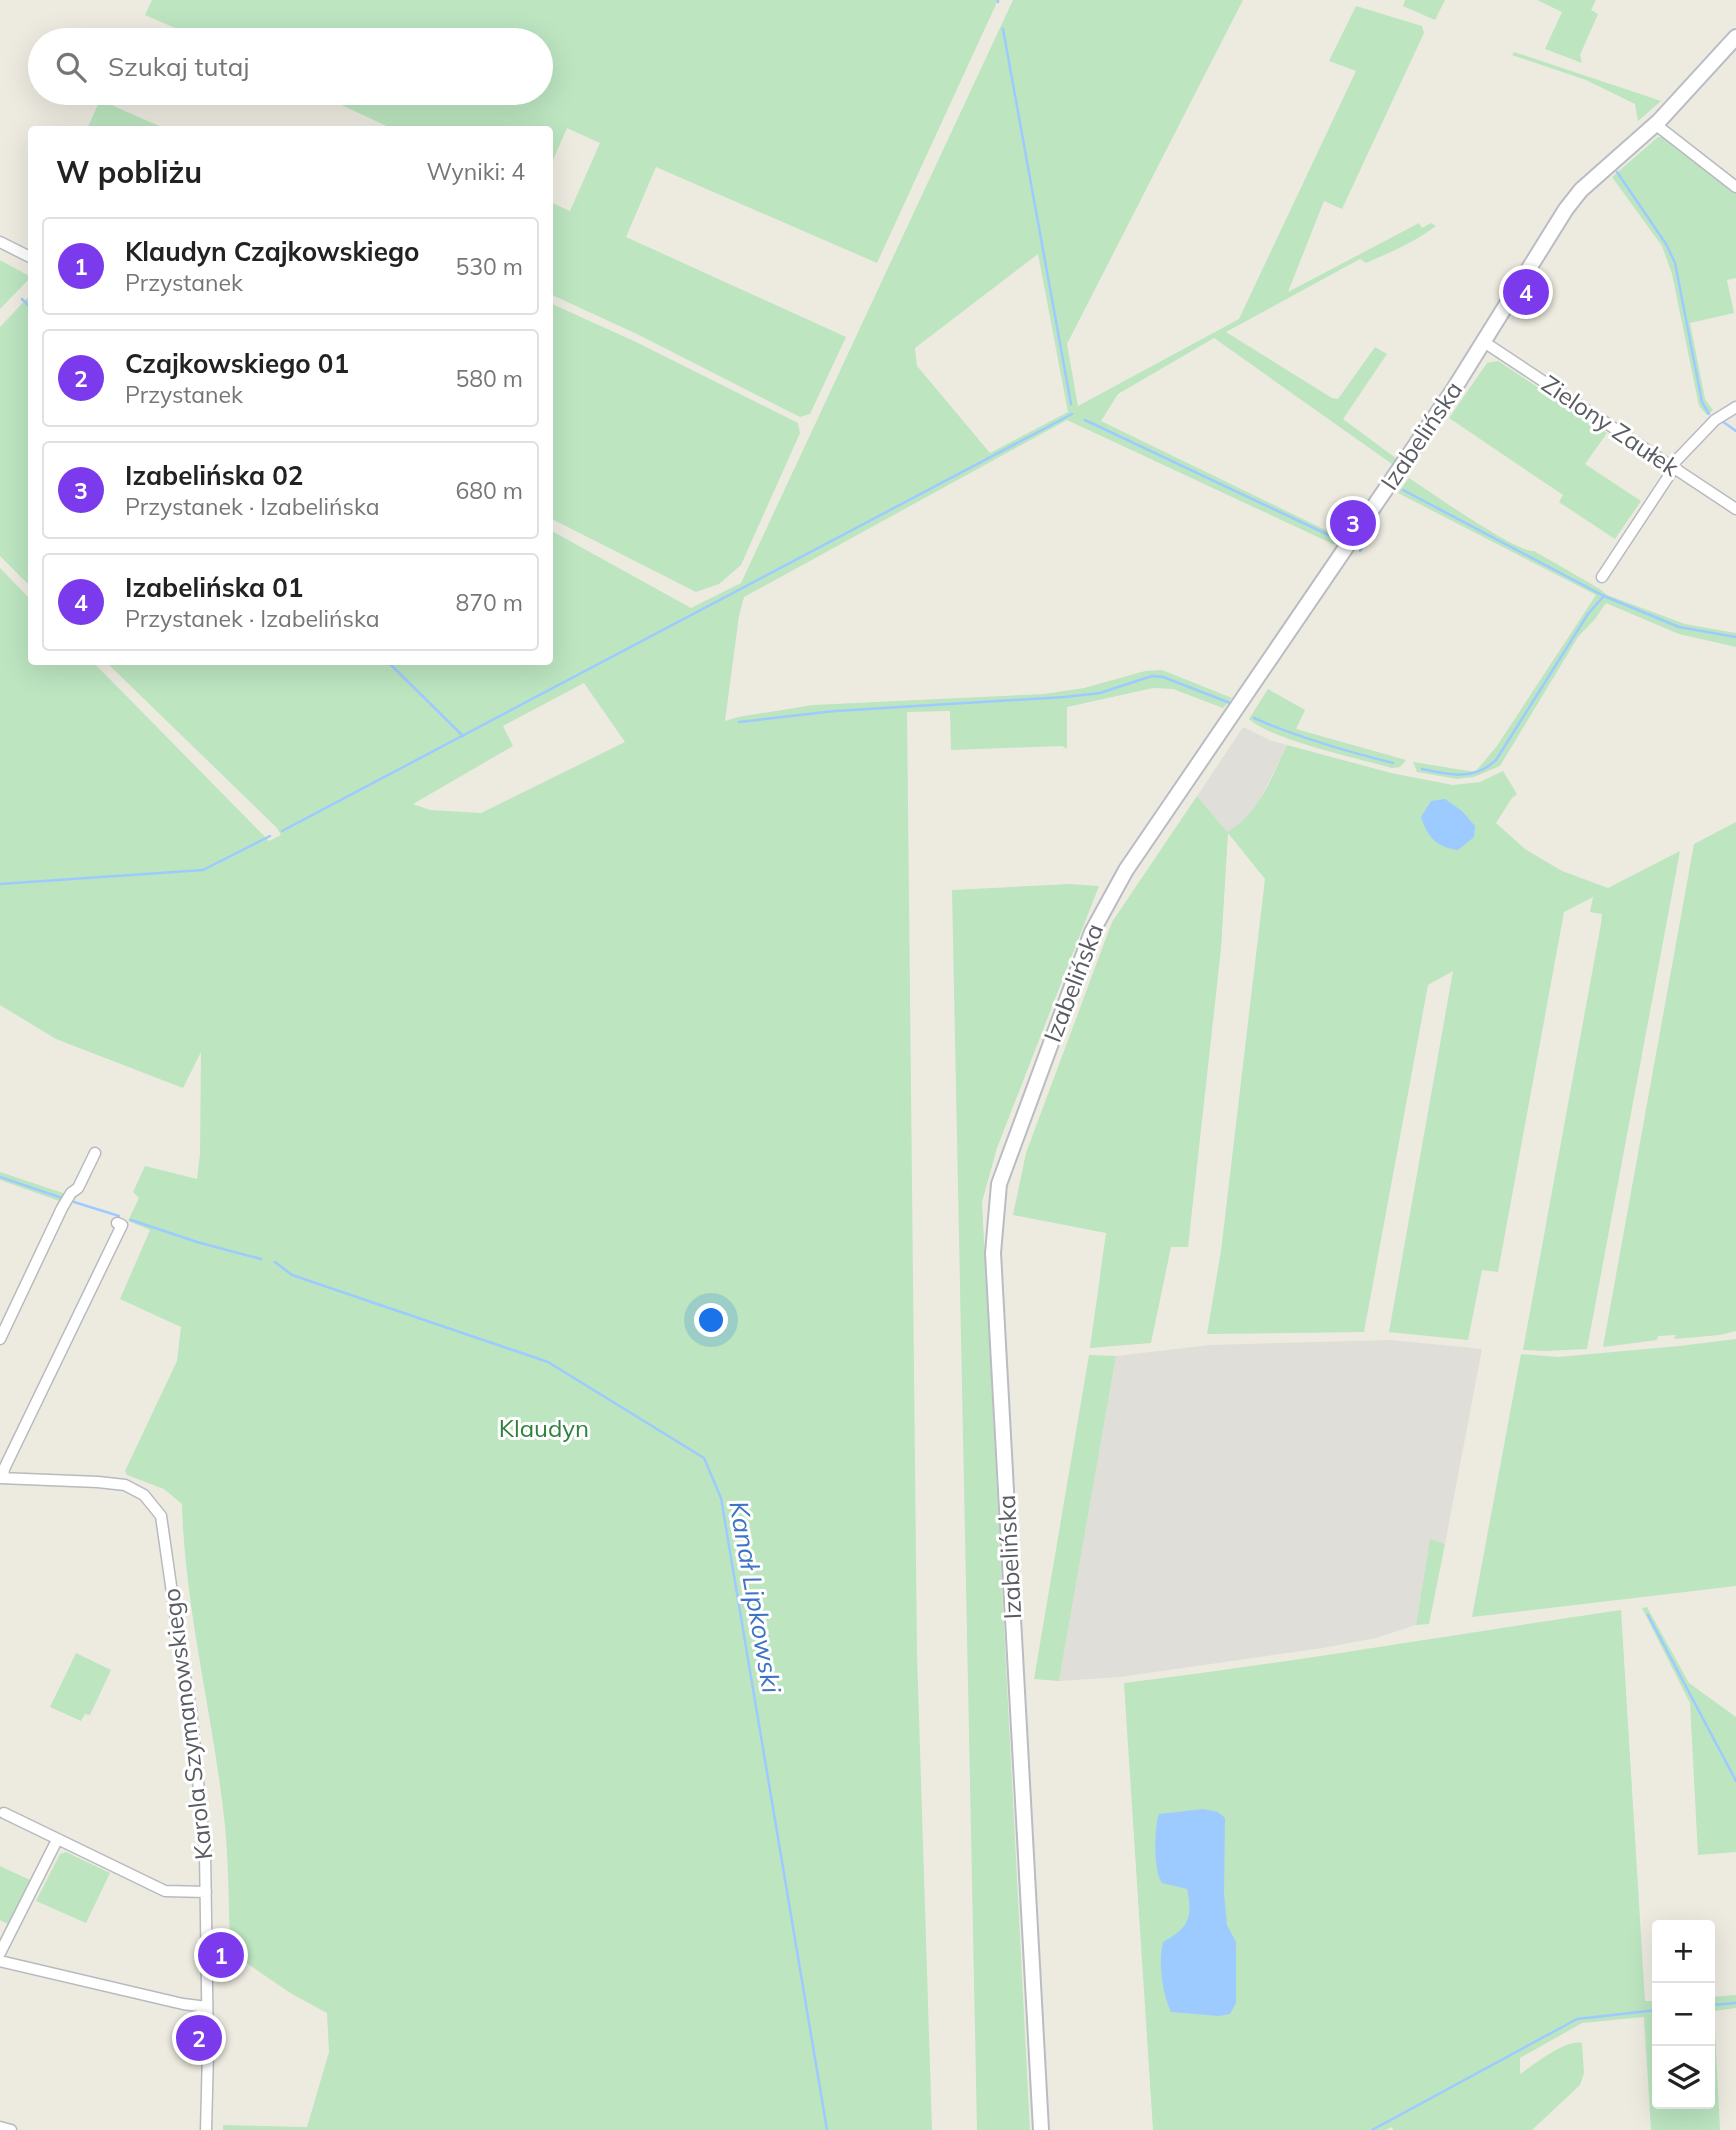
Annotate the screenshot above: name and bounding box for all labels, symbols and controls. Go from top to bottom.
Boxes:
search box [28,28,553,105]
icon: search [52,48,90,86]
text: Szukaj tutaj [108,50,250,83]
text: W pobliżu [56,153,202,191]
text: Wyniki: 4 [427,157,525,186]
text: Klaudyn Czajkowskiego [125,235,419,268]
text: 1 [74,252,88,281]
text: 530 m [455,252,523,281]
pin: 4 [1503,266,1549,318]
text: Przystanek [125,268,243,297]
text: Czajkowskiego 01 [125,347,349,380]
text: 2 [74,364,88,393]
text: 580 m [455,364,523,393]
street label: Zielony Zaułek [1536,368,1685,482]
street label: Izabelińska [1374,375,1468,495]
text: Przystanek [125,380,243,409]
text: Izabelińska 02 [125,459,303,492]
text: 3 [74,476,88,505]
text: 680 m [455,476,523,505]
text: Przystanek · Izabelińska [125,492,379,521]
pin: 3 [1330,497,1376,549]
text: Izabelińska 01 [125,571,303,604]
text: 4 [74,588,88,617]
text: 870 m [455,588,523,617]
text: Przystanek · Izabelińska [125,604,379,633]
street label: Izabelińska [1037,919,1109,1046]
your location [694,1303,728,1337]
park label: Klaudyn [499,1413,589,1443]
street label: Izabelińska [991,1494,1027,1620]
water label: Kanał Lipkowski [722,1498,789,1696]
street label: Karola Szymanowskiego [155,1587,219,1862]
map controls [1652,1920,1715,2109]
button: + [1652,1920,1715,1983]
pin: 1 [198,1929,244,1981]
button: − [1652,1983,1715,2046]
pin: 2 [176,2012,222,2064]
button: layers [1652,2046,1715,2109]

